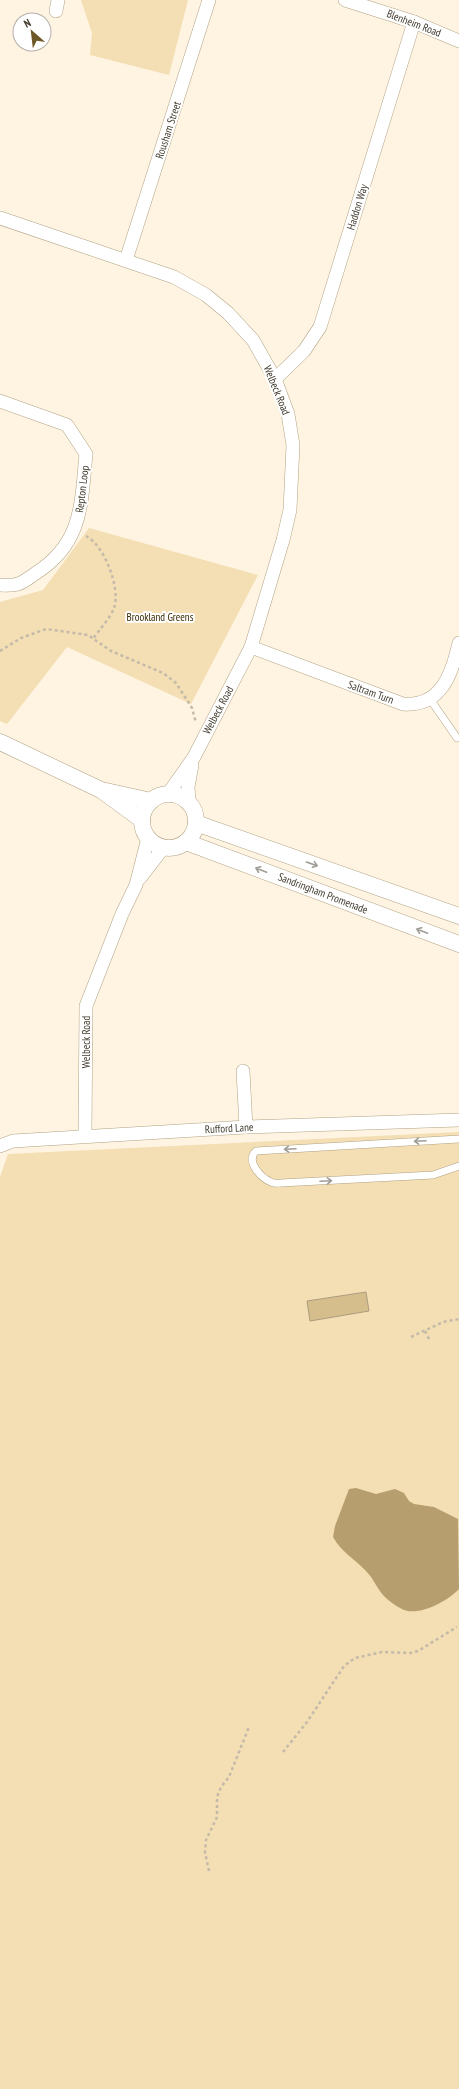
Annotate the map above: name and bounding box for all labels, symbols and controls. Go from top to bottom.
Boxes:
street label: Blenheim Road [385,6,443,40]
north arrow [12,12,52,52]
text: N [21,16,33,31]
street label: Rousham Street [152,99,184,161]
street label: Haddon Way [343,182,371,232]
street label: Welbeck Road [261,363,293,417]
street label: Repton Loop [72,464,92,513]
park label: Brookland Greens [127,610,194,624]
street label: Saltram Turn [346,677,396,707]
street label: Welbeck Road [200,683,237,736]
one-way arrow [306,861,318,869]
one-way arrow [255,866,268,873]
street label: Sandringham Promenade [276,869,370,917]
one-way arrow [417,926,429,934]
street label: Welbeck Road [79,1016,93,1068]
street label: Rufford Lane [204,1120,254,1136]
one-way arrow [414,1138,427,1145]
one-way arrow [284,1146,297,1153]
one-way arrow [319,1177,332,1185]

